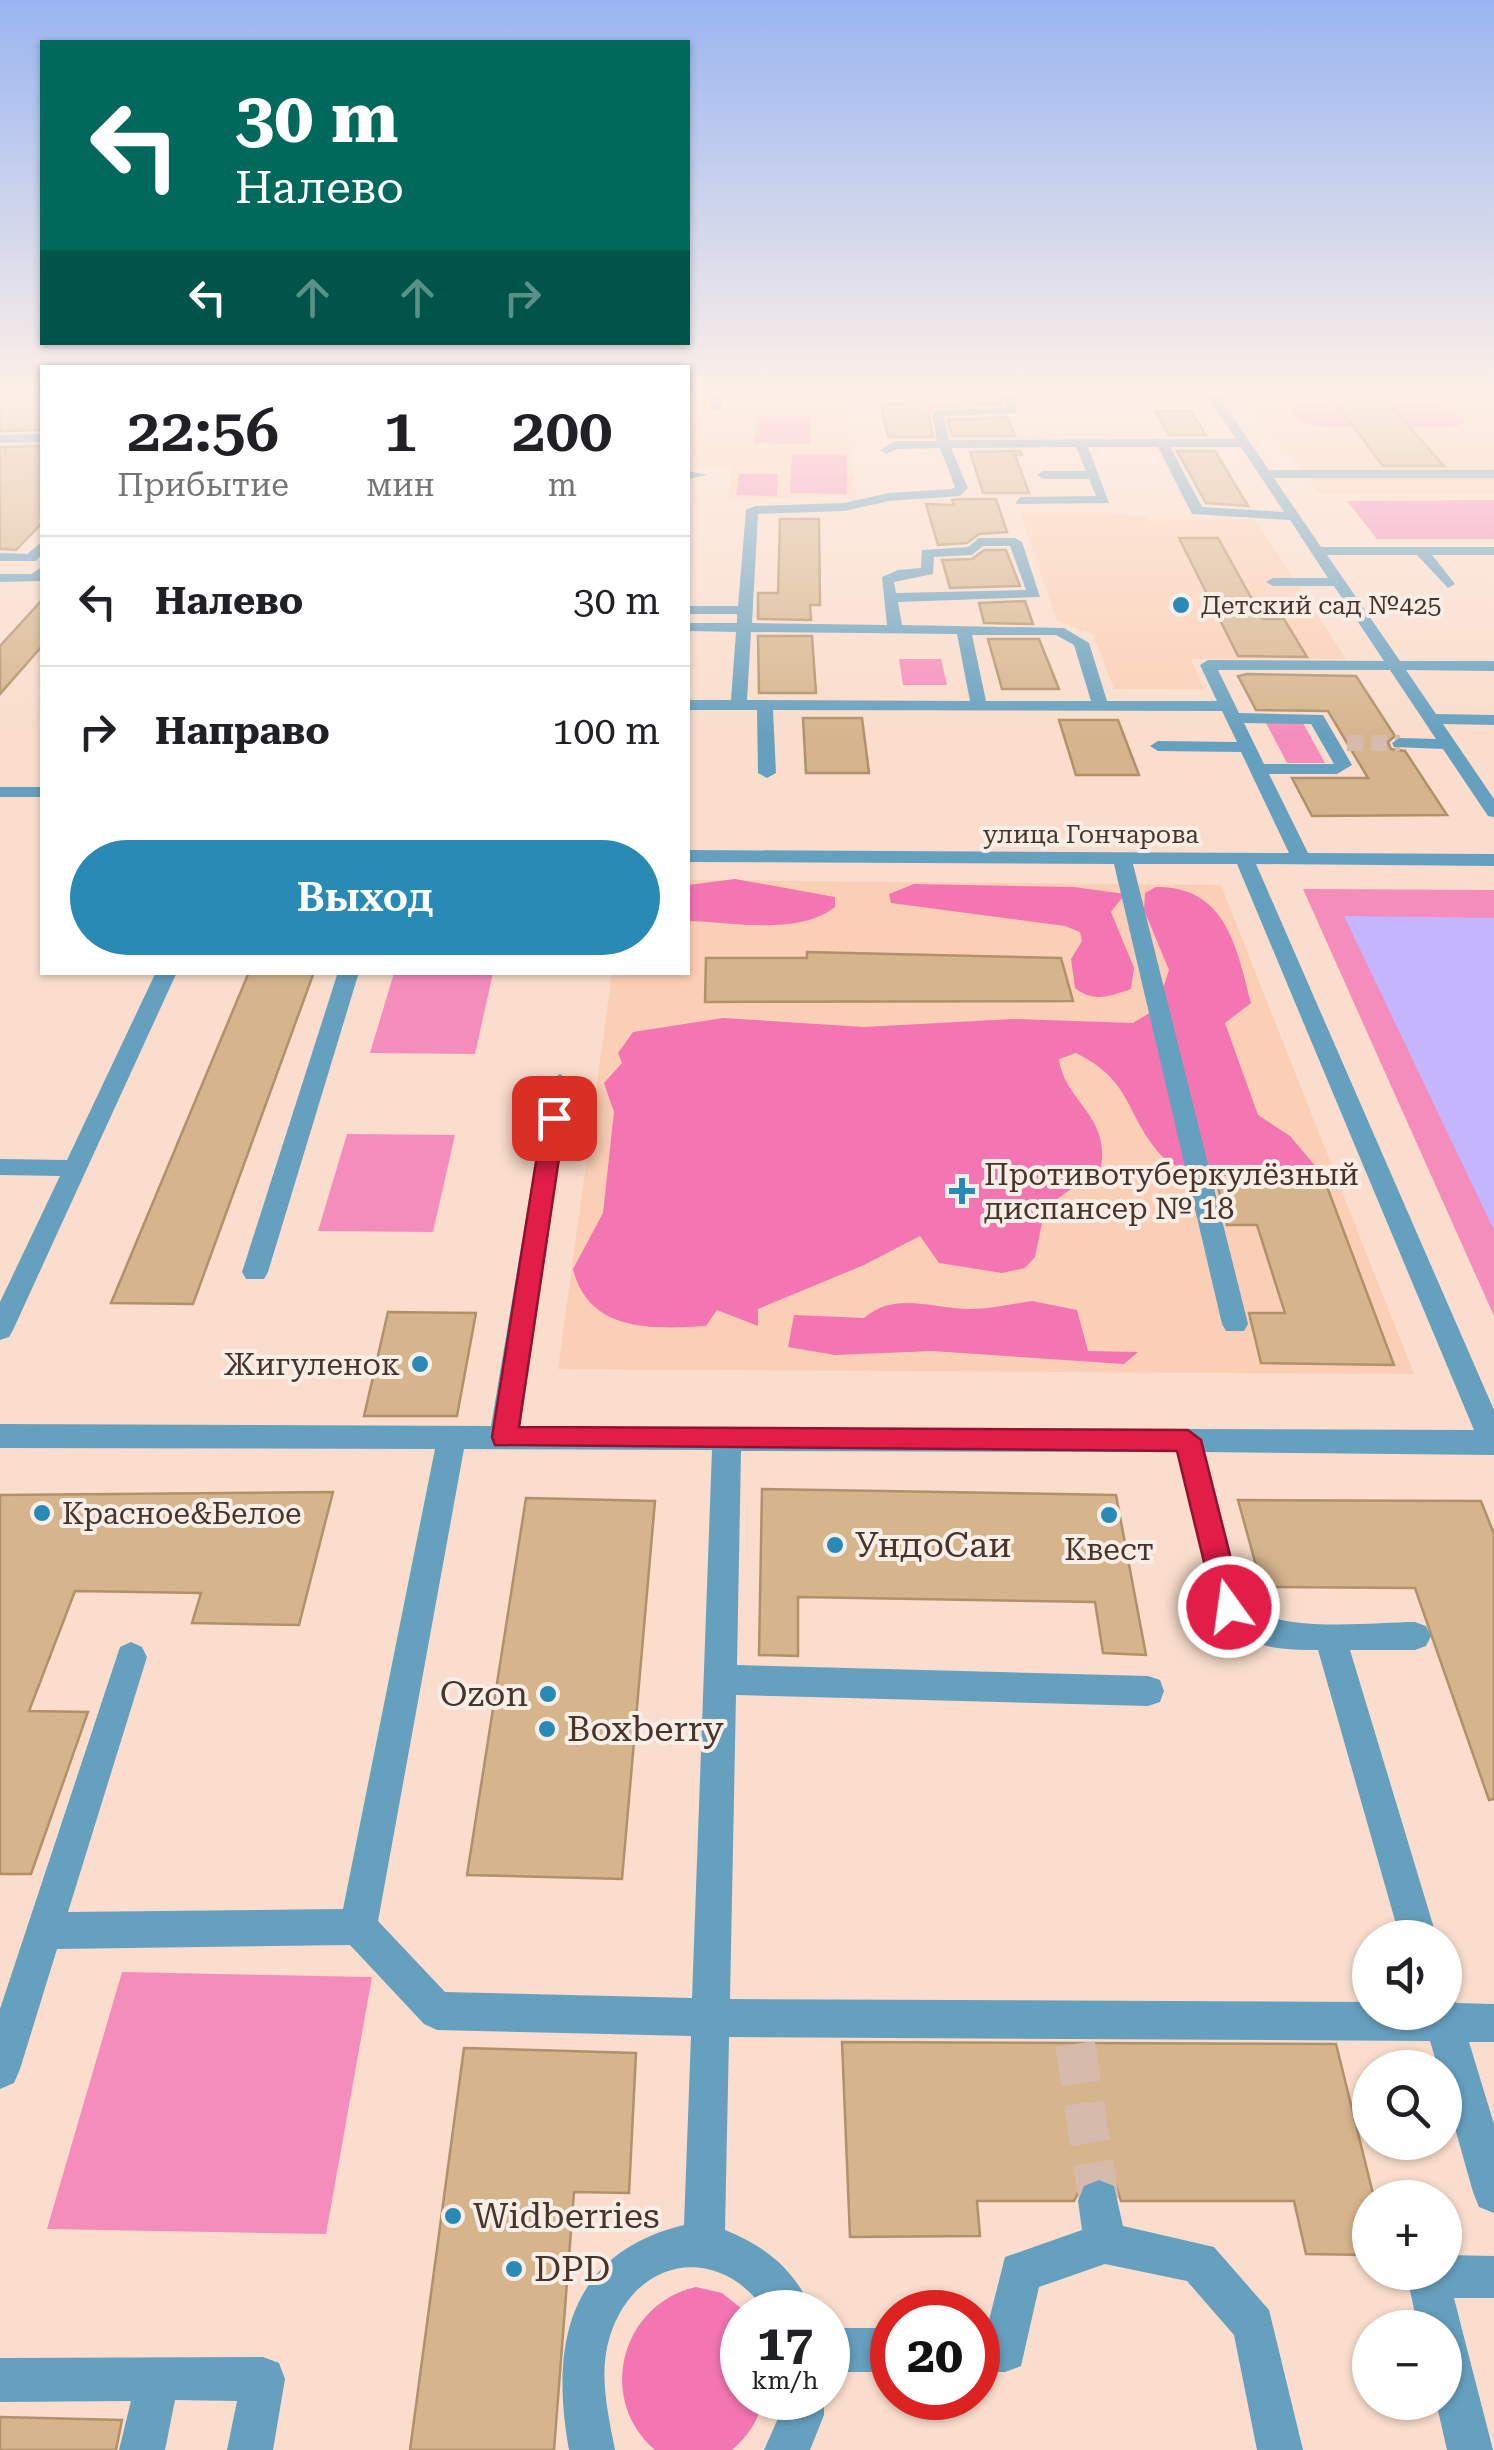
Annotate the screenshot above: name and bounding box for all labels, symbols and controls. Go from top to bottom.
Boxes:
text: 30 m [235,77,399,159]
icon: left [70,80,200,210]
text: Налево [235,161,404,214]
icon: left [180,270,235,325]
icon: ahead [285,270,340,325]
icon: ahead [390,270,445,325]
icon: right [495,270,550,325]
text: 22:56 [127,395,279,466]
text: 1 [384,395,417,466]
text: 200 [512,395,613,466]
text: Прибытие [117,466,289,504]
text: мин [366,466,434,504]
text: m [548,466,577,504]
icon: left [70,574,125,629]
text: Налево [155,579,303,623]
text: 30 m [573,579,660,623]
place label: Детский сад №425 [1201,591,1441,620]
marker: Детский сад №425 [1170,594,1192,616]
icon: right [70,704,125,759]
text: Направо [155,709,330,753]
text: 100 m [552,709,660,753]
street label: улица Гончарова [983,820,1199,849]
button: Выход [70,840,660,955]
pin [512,1076,597,1161]
icon: arrive [527,1091,582,1146]
place label: Противотуберкулёзный диспансер № 18 [984,1157,1359,1226]
marker: Противотуберкулёзный диспансер № 18 [949,1178,975,1204]
place label: Жигуленок [224,1347,400,1382]
marker: Жигуленок [409,1353,431,1375]
place label: Красное&Белое [62,1496,302,1531]
marker: Красное&Белое [31,1502,53,1524]
marker: Квест [1098,1504,1120,1526]
place label: УндоСаи [855,1525,1011,1566]
place label: Квест [1064,1532,1154,1567]
marker: УндоСаи [824,1534,846,1556]
position arrow [1177,1555,1281,1659]
place label: Ozon [440,1674,528,1715]
marker: Ozon [537,1683,559,1705]
place label: Boxberry [567,1709,724,1750]
marker: Boxberry [536,1718,558,1740]
map controls [1352,1920,1462,2420]
button: sound [1352,1920,1462,2030]
button: search [1352,2050,1462,2160]
button: + [1352,2180,1462,2290]
place label: Widberries [473,2196,660,2237]
marker: Widberries [442,2205,464,2227]
place label: DPD [534,2249,610,2290]
marker: DPD [503,2258,525,2280]
speed limit sign: 20 [870,2290,1000,2420]
button: − [1352,2310,1462,2420]
text: 17 [757,2314,813,2372]
text: km/h [752,2366,818,2395]

